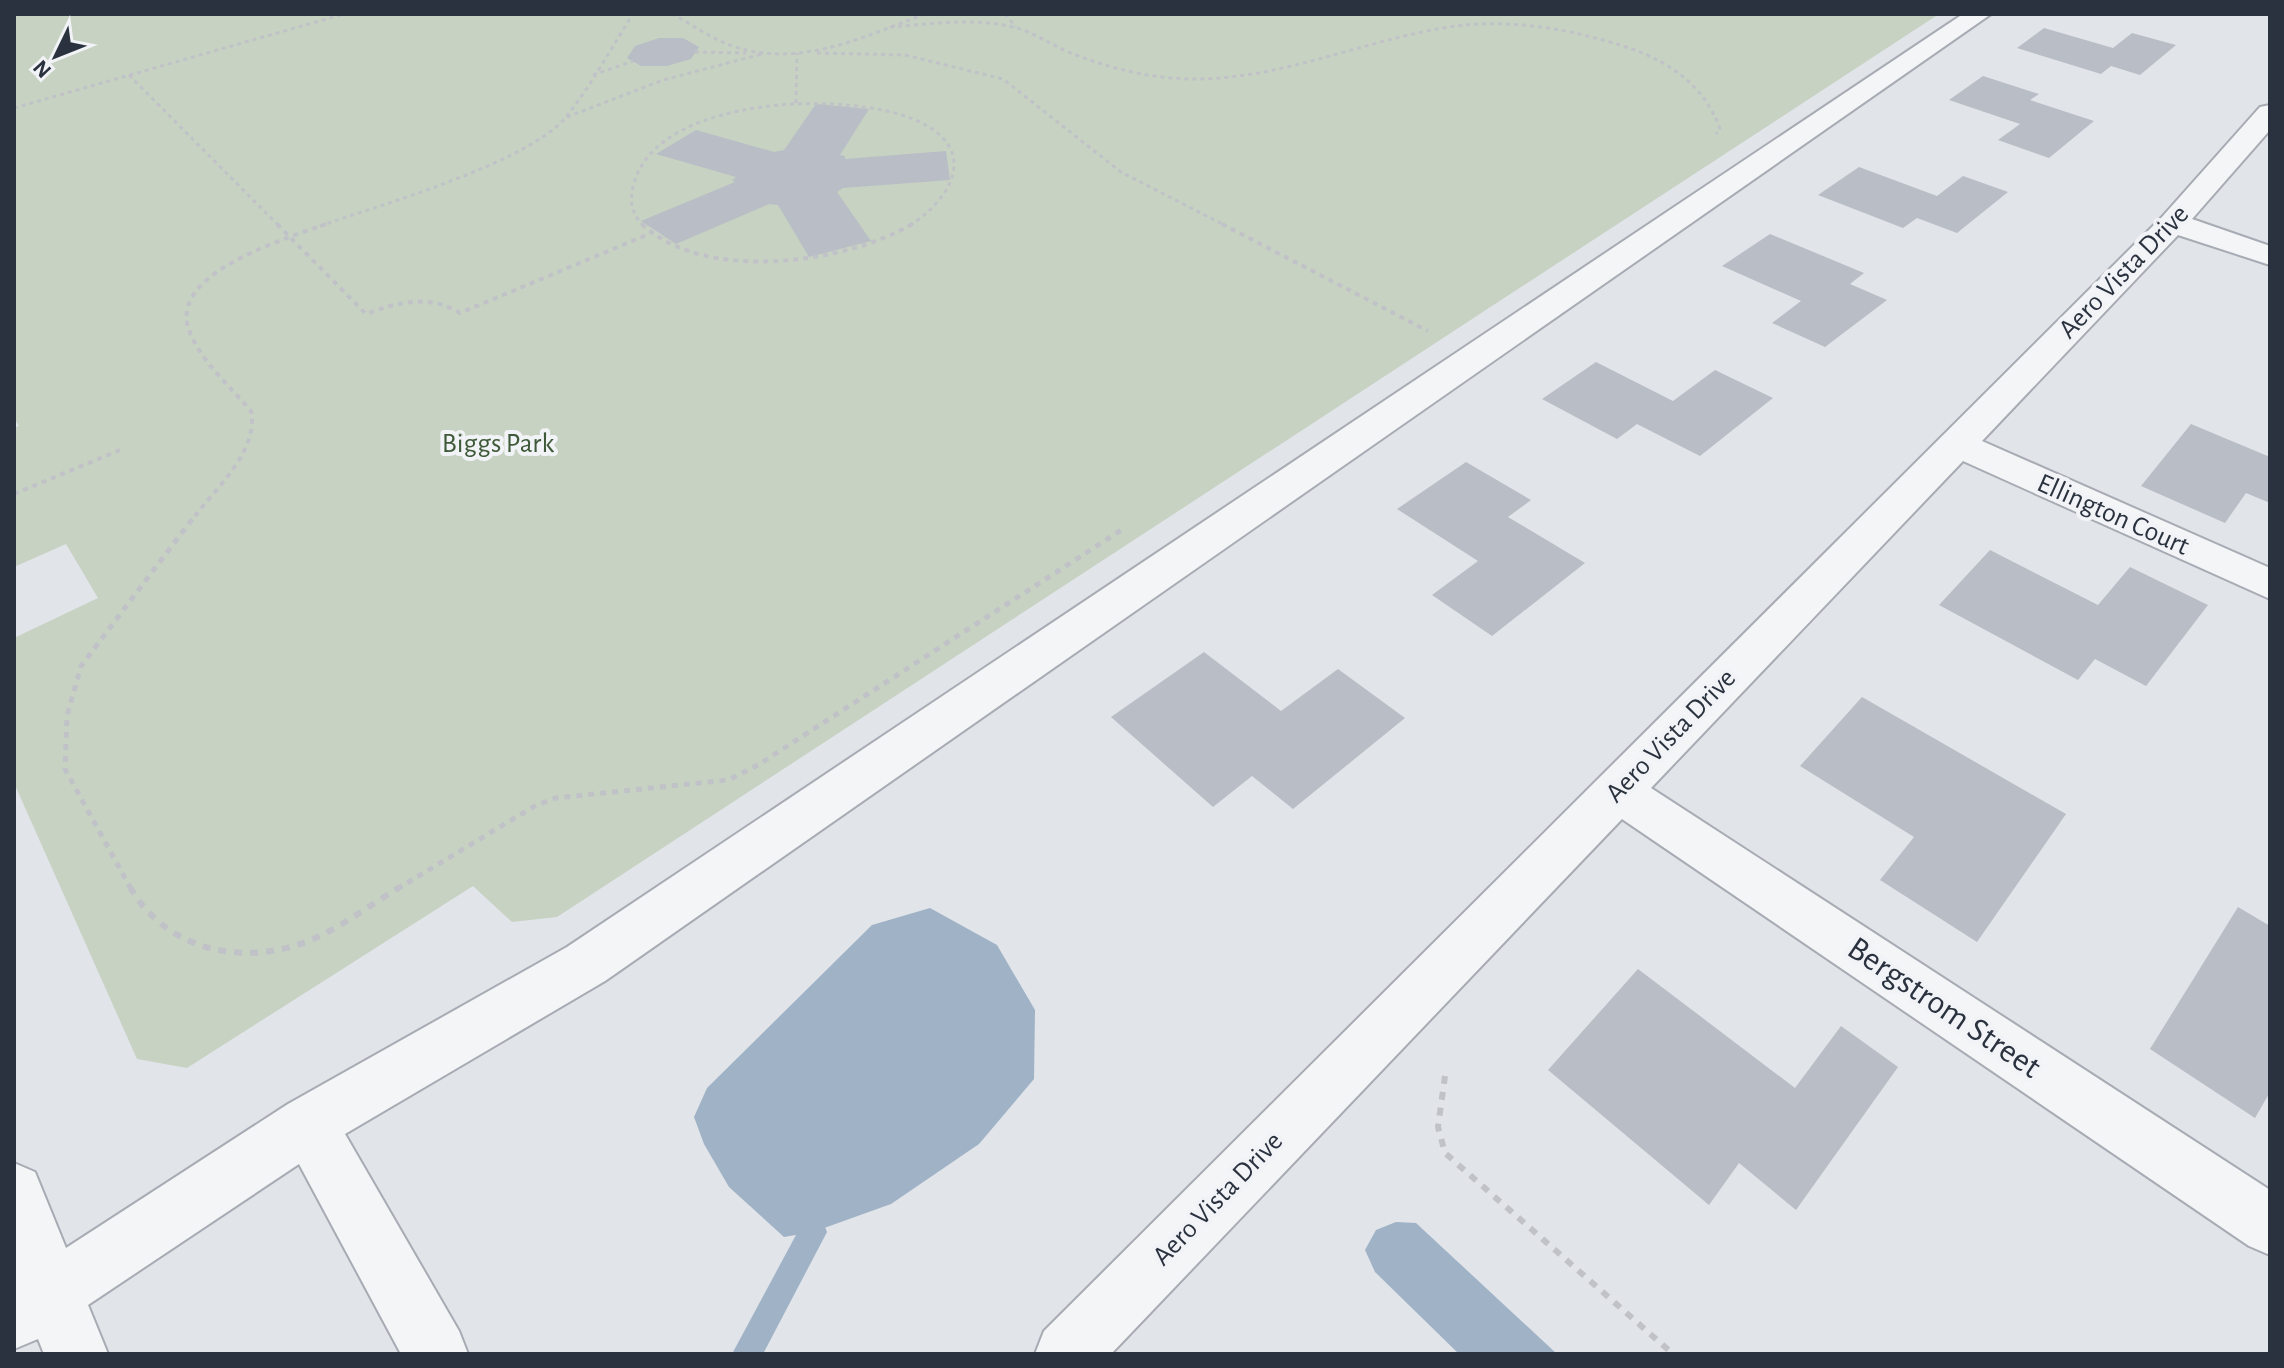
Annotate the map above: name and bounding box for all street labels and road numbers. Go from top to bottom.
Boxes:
street label: Aero Vista Drive [2054,200,2194,344]
street label: Ellington Court [2033,469,2193,561]
street label: Aero Vista Drive [1601,664,1741,808]
street label: Bergstrom Street [1841,931,2047,1085]
street label: Aero Vista Drive [1148,1127,1288,1271]

